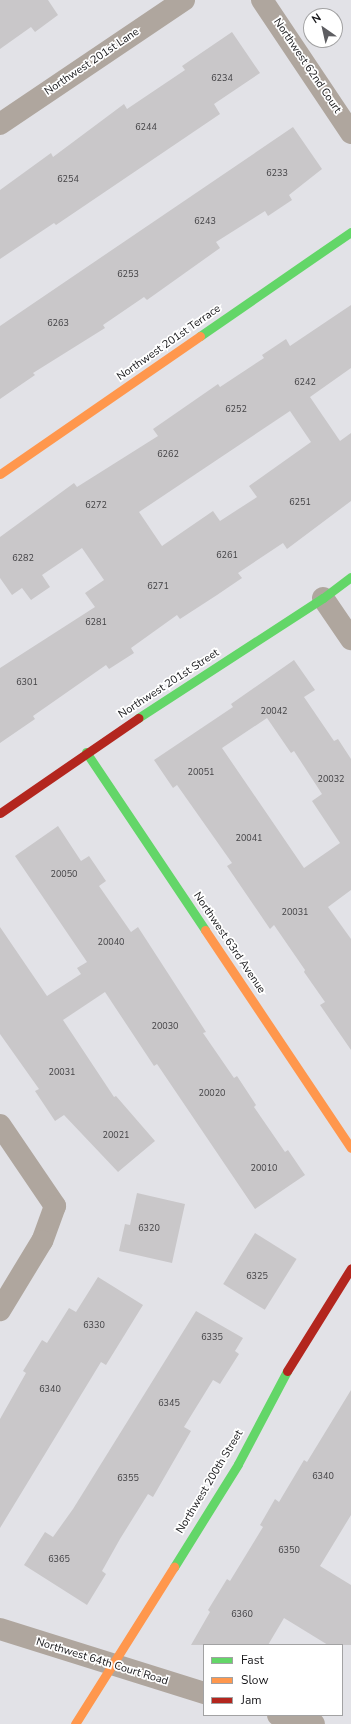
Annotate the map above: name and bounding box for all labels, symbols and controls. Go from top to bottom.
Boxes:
north arrow [303,8,343,48]
street label: Northwest 62nd Court [270,16,344,116]
street label: Northwest 201st Lane [42,25,142,99]
house number: 6234 [211,73,233,83]
house number: 6244 [135,122,157,132]
house number: 6233 [266,168,288,178]
house number: 6254 [57,174,79,184]
house number: 6243 [194,216,216,226]
house number: 6253 [117,269,139,279]
street label: Northwest 201st Terrace [115,302,223,384]
house number: 6263 [47,318,69,328]
house number: 6242 [294,377,316,387]
house number: 6252 [225,404,247,414]
house number: 6262 [157,449,179,459]
house number: 6251 [289,497,311,507]
house number: 6272 [85,500,107,510]
house number: 6261 [216,550,238,560]
house number: 6282 [12,553,34,563]
house number: 6271 [147,581,169,591]
house number: 6281 [85,617,107,627]
street label: Northwest 201st Street [116,647,222,721]
house number: 6301 [16,677,38,687]
house number: 20042 [261,706,287,716]
house number: 20051 [188,767,214,777]
house number: 20032 [318,774,344,784]
house number: 20041 [236,833,262,843]
house number: 20050 [51,869,77,879]
street label: Northwest 63rd Avenue [190,890,268,996]
house number: 20031 [282,907,308,917]
house number: 20040 [98,937,124,947]
house number: 20030 [152,1021,178,1031]
house number: 20031 [49,1067,75,1077]
house number: 20020 [199,1088,225,1098]
house number: 20021 [103,1130,129,1140]
house number: 20010 [251,1163,277,1173]
house number: 6320 [138,1223,160,1233]
house number: 6325 [246,1271,268,1281]
house number: 6330 [83,1320,105,1330]
house number: 6335 [201,1332,223,1342]
house number: 6340 [39,1384,61,1394]
house number: 6345 [158,1398,180,1408]
street label: Northwest 200th Street [174,1428,246,1536]
house number: 6340 [312,1471,334,1481]
house number: 6355 [117,1473,139,1483]
house number: 6350 [278,1545,300,1555]
house number: 6365 [48,1554,70,1564]
house number: 6360 [231,1609,253,1619]
street label: Northwest 64th Court Road [34,1636,170,1688]
legend [203,1644,343,1716]
text: Fast [241,1652,264,1668]
text: Slow [241,1672,269,1688]
text: Jam [241,1692,262,1708]

